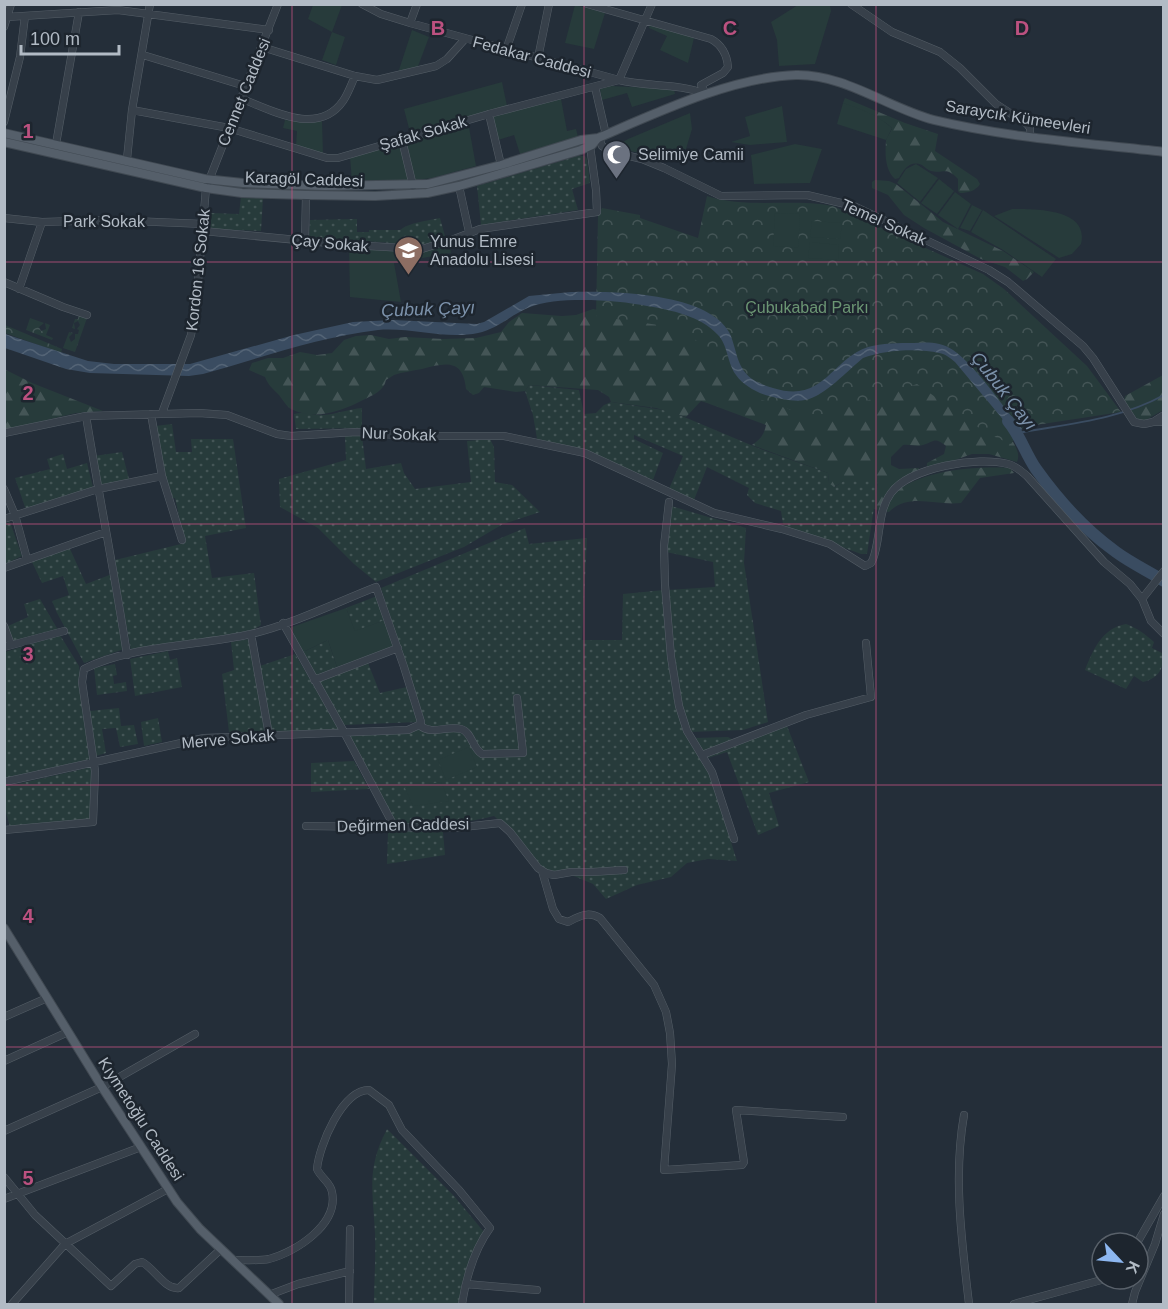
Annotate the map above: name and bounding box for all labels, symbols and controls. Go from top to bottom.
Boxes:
text: B [431,17,445,39]
text: C [723,17,737,39]
text: D [1015,17,1029,39]
scale bar [21,18,118,56]
text: 100 m [30,29,80,49]
street label: Fedakar Caddesi [471,33,593,81]
street label: Cennet Caddesi [215,36,273,148]
street label: Saraycık Kümeevleri [944,97,1092,137]
street label: Şafak Sokak [377,112,469,154]
text: 1 [22,120,34,142]
mosque icon: Selimiye Camii [601,138,633,180]
place label: Selimiye Camii [638,146,744,163]
street label: Karagöl Caddesi [245,168,363,190]
street label: Temel Sokak [839,196,930,249]
street label: Kordon 16 Sokak [183,207,213,332]
street label: Park Sokak [63,213,146,230]
street label: Çay Sokak [291,231,370,255]
place label: Yunus Emre Anadolu Lisesi [430,233,534,268]
school or university icon: Yunus Emre Anadolu Lisesi [393,234,425,276]
water label: Çubuk Çayı [381,297,475,321]
park label: Çubukabad Parkı [745,299,869,316]
water label: Çubuk Çayı [967,348,1041,434]
text: 2 [22,382,34,404]
street label: Nur Sokak [361,424,438,444]
text: 3 [22,643,34,665]
street label: Merve Sokak [181,726,276,752]
street label: Değirmen Caddesi [337,815,469,835]
text: 4 [22,905,34,927]
street label: Kıymetoğlu Caddesi [95,1054,187,1184]
text: 5 [22,1167,34,1189]
north arrow [1090,1231,1150,1291]
text: K [1123,1258,1143,1277]

